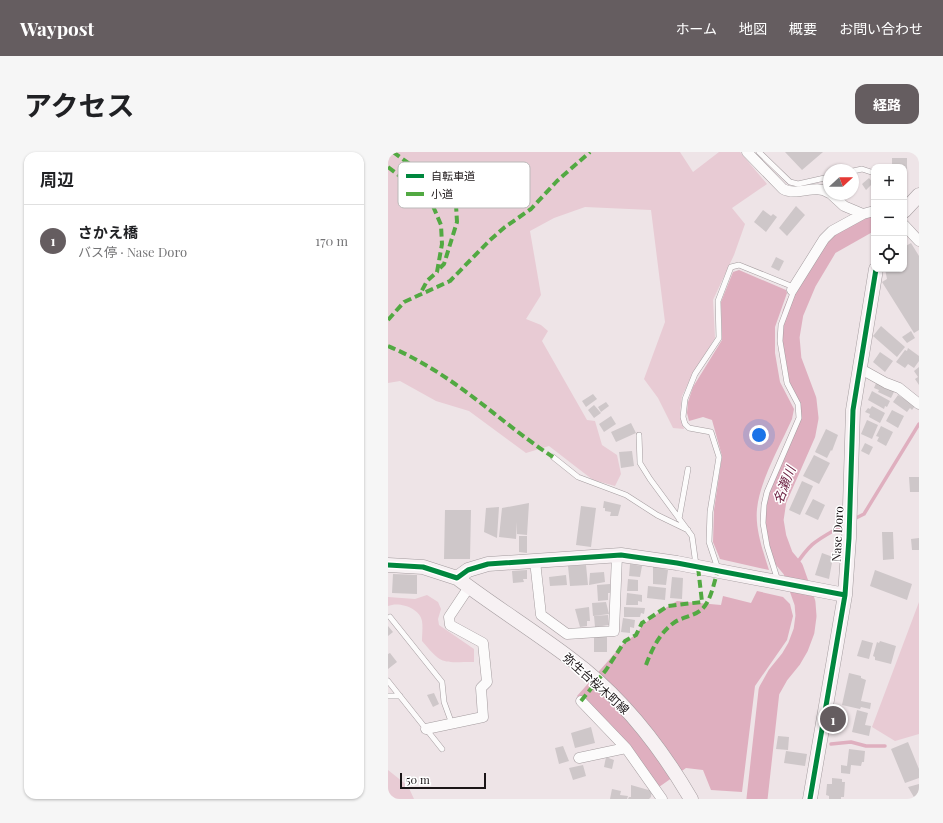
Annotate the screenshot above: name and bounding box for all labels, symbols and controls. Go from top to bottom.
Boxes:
text: Waypost [20,15,94,41]
text: ホーム [675,19,717,38]
text: 地図 [739,19,767,38]
text: 概要 [789,19,817,38]
text: お問い合わせ [839,19,923,38]
button: 経路 [855,84,919,124]
text: アクセス [24,86,135,123]
legend [398,162,530,208]
north arrow [823,164,859,200]
map controls [871,164,907,272]
button: + [871,164,907,200]
text: 周辺 [40,168,74,190]
text: 自転車道 [431,168,475,183]
text: 小道 [431,186,453,201]
button: − [871,200,907,236]
text: さかえ橋 [78,222,138,242]
text: 1 [51,232,55,249]
text: 170 m [315,232,348,249]
button: locate [871,236,907,272]
text: バス停 · Nase Doro [78,243,187,260]
your location [749,425,769,445]
water label: 名瀬川 [769,462,799,506]
street label: Nase Doro [828,505,846,562]
street label: 弥生台桜木町線 [560,649,633,717]
pin: 1 [820,704,846,734]
scale bar [400,771,486,790]
text: 50 m [406,772,430,787]

